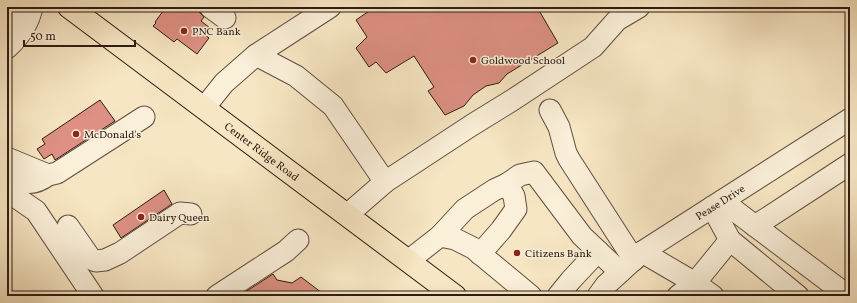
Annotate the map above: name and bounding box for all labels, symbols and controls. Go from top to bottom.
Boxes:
scale bar [24,22,135,48]
place label: PNC Bank [192,25,241,40]
marker: PNC Bank [179,26,189,36]
text: 50 m [30,29,56,45]
place label: Goldwood School [481,54,565,69]
marker: Goldwood School [468,55,478,65]
street label: Center Ridge Road [221,120,301,186]
place label: McDonald's [84,128,142,143]
marker: McDonald's [71,129,81,139]
street label: Pease Drive [693,182,748,225]
place label: Dairy Queen [149,211,210,226]
marker: Dairy Queen [136,212,146,222]
place label: Citizens Bank [525,247,592,262]
marker: Citizens Bank [512,248,522,258]

